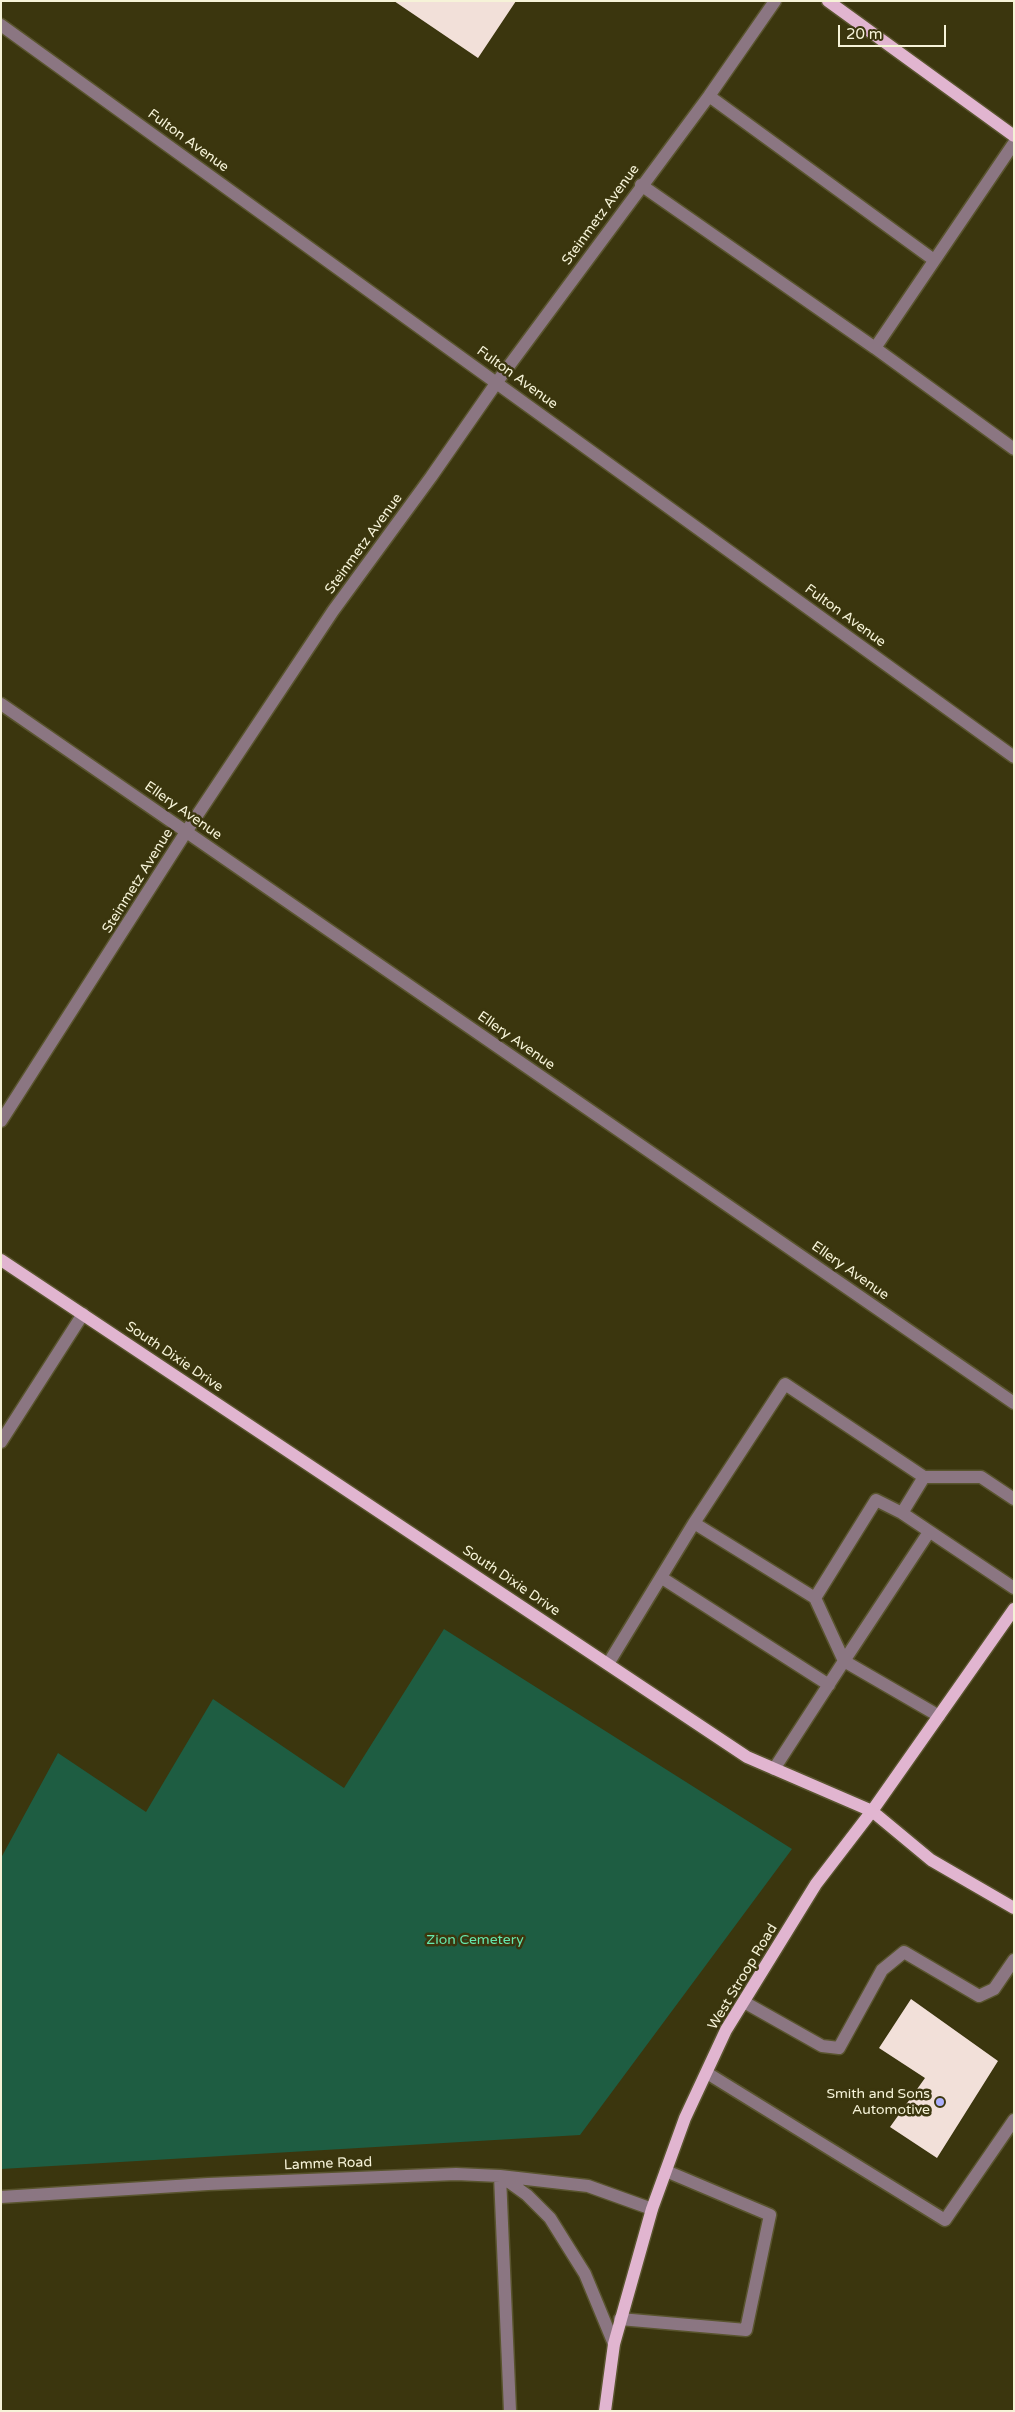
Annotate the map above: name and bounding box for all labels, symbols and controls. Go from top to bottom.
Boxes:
scale bar [840,15,948,47]
text: 20 m [846,25,883,43]
street label: Fulton Avenue [144,106,232,176]
street label: Steinmetz Avenue [559,161,643,269]
street label: Fulton Avenue [473,343,561,413]
street label: Steinmetz Avenue [322,490,406,598]
street label: Fulton Avenue [801,581,889,651]
street label: Ellery Avenue [141,778,225,844]
street label: Steinmetz Avenue [99,826,177,936]
street label: Ellery Avenue [474,1008,558,1074]
street label: Ellery Avenue [808,1238,892,1304]
street label: South Dixie Drive [122,1318,226,1396]
street label: South Dixie Drive [459,1542,563,1620]
street label: West Stroop Road [705,1921,781,2033]
park label: Zion Cemetery [426,1932,524,1948]
place label: Smith and Sons Automotive [826,2086,930,2118]
marker: Smith and Sons Automotive [934,2096,946,2108]
street label: Lamme Road [284,2154,372,2174]

